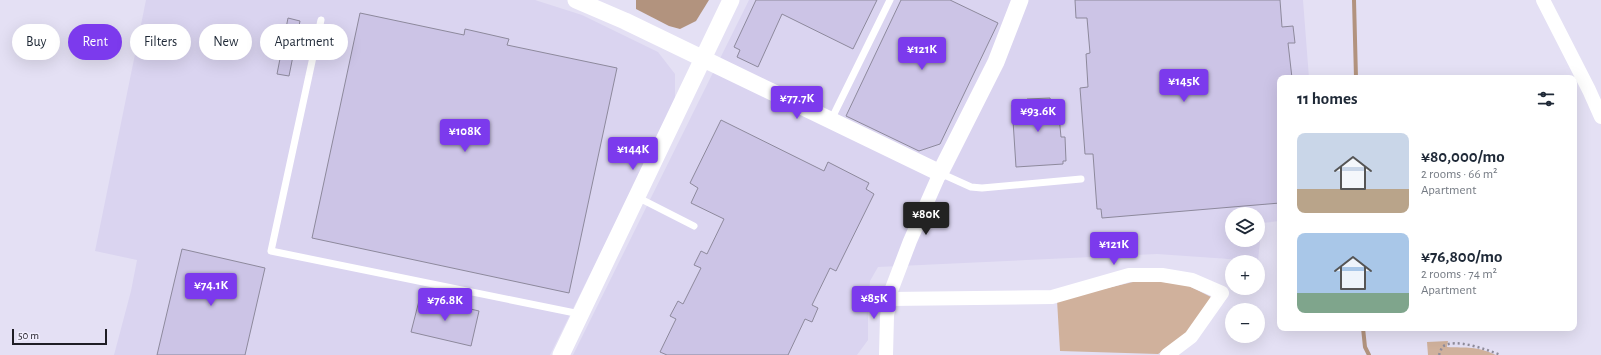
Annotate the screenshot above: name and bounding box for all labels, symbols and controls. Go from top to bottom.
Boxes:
chip: Buy [12,24,60,60]
chip: Rent [68,24,122,60]
chip: Filters [130,24,191,60]
chip: New [199,24,252,60]
chip: Apartment [260,24,348,60]
pin: ¥121K [894,37,950,71]
text: ¥121K [907,43,937,56]
pin: ¥145K [1156,69,1212,103]
text: ¥145K [1168,75,1200,88]
pin: ¥77.7K [764,86,830,120]
icon: filters [1535,88,1557,110]
text: 11 homes [1297,90,1357,107]
text: ¥77.7K [780,92,814,105]
pin: ¥93.6K [1005,99,1071,133]
text: ¥93.6K [1020,105,1056,118]
pin: ¥108K [437,119,493,153]
text: ¥108K [449,125,481,138]
pin: ¥144K [605,137,661,171]
text: ¥144K [617,143,649,156]
text: ¥80,000/mo [1421,148,1505,165]
icon: home [1329,149,1377,197]
text: 2 rooms · 66 m² [1421,168,1498,181]
text: Apartment [1421,184,1476,197]
pin: ¥80K [902,202,950,236]
map controls [1225,207,1265,343]
button: layers [1225,207,1265,247]
text: ¥80K [912,208,940,221]
pin: ¥121K [1086,232,1142,266]
text: ¥121K [1099,238,1129,251]
text: ¥76,800/mo [1421,248,1502,265]
icon: home [1329,249,1377,297]
button: + [1225,255,1265,295]
text: 2 rooms · 74 m² [1421,268,1497,281]
pin: ¥74.1K [178,273,244,307]
text: ¥74.1K [194,279,228,292]
text: Apartment [1421,284,1476,297]
pin: ¥85K [850,286,898,320]
pin: ¥76.8K [412,288,478,322]
text: ¥85K [861,292,887,305]
text: ¥76.8K [427,294,463,307]
button: − [1225,303,1265,343]
scale bar [12,327,107,346]
text: 50 m [18,330,39,341]

